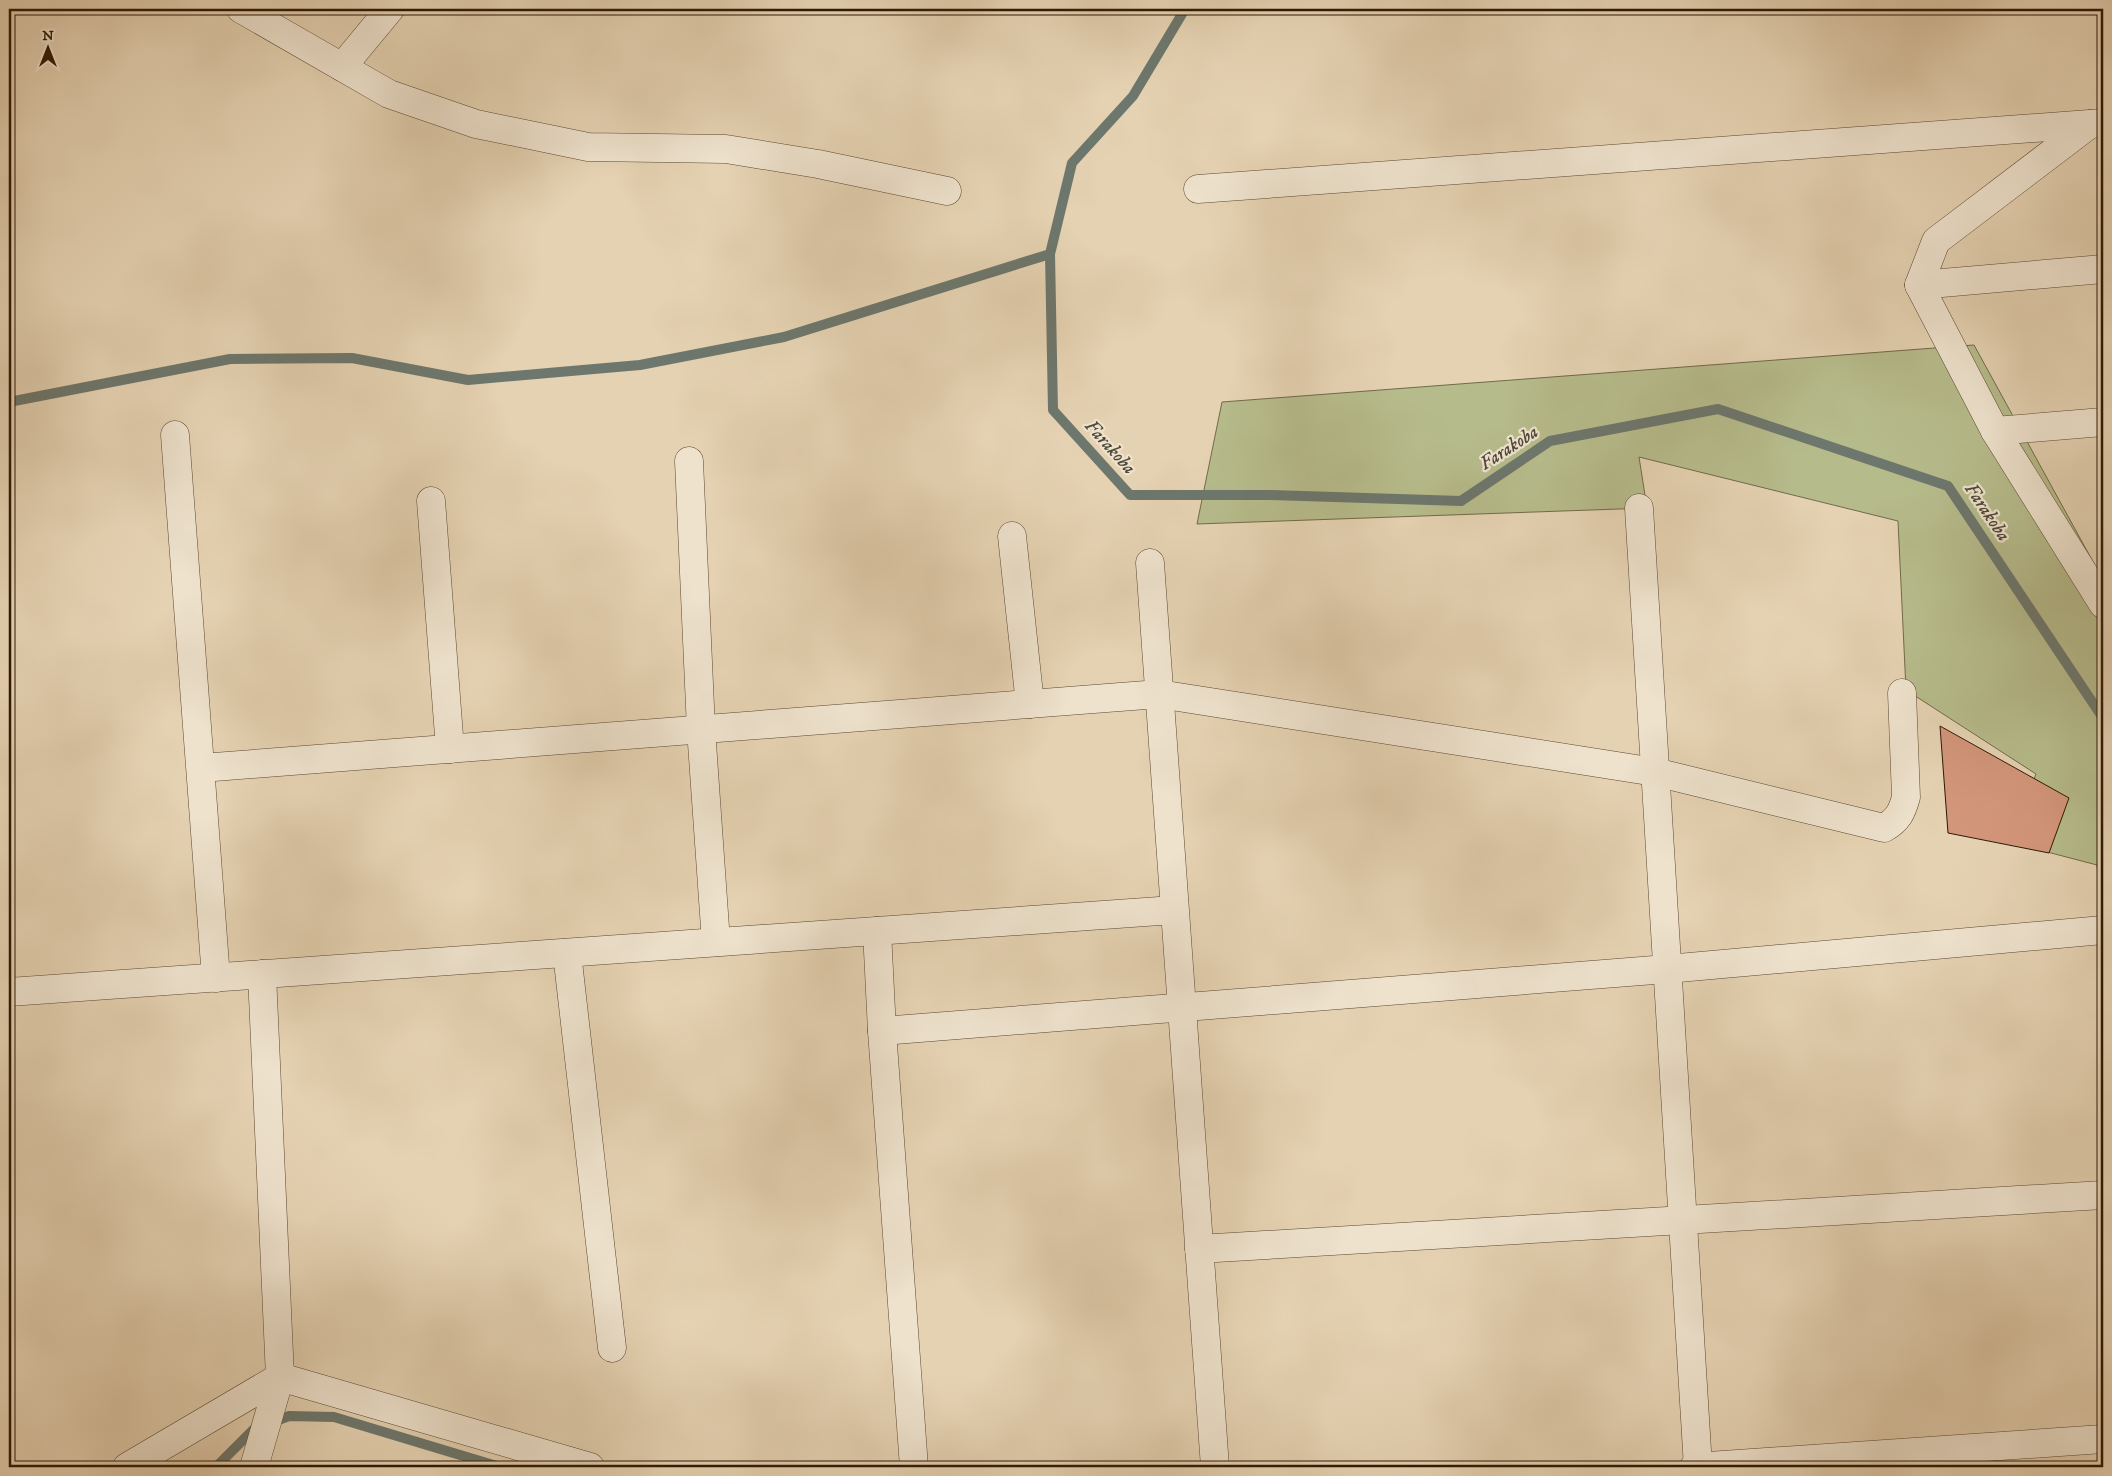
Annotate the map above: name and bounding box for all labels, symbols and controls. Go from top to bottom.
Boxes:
north arrow [22,22,72,72]
text: N [42,27,54,45]
water label: Farakoba [1080,415,1140,479]
water label: Farakoba [1475,421,1543,475]
water label: Farakoba [1959,478,2015,546]

